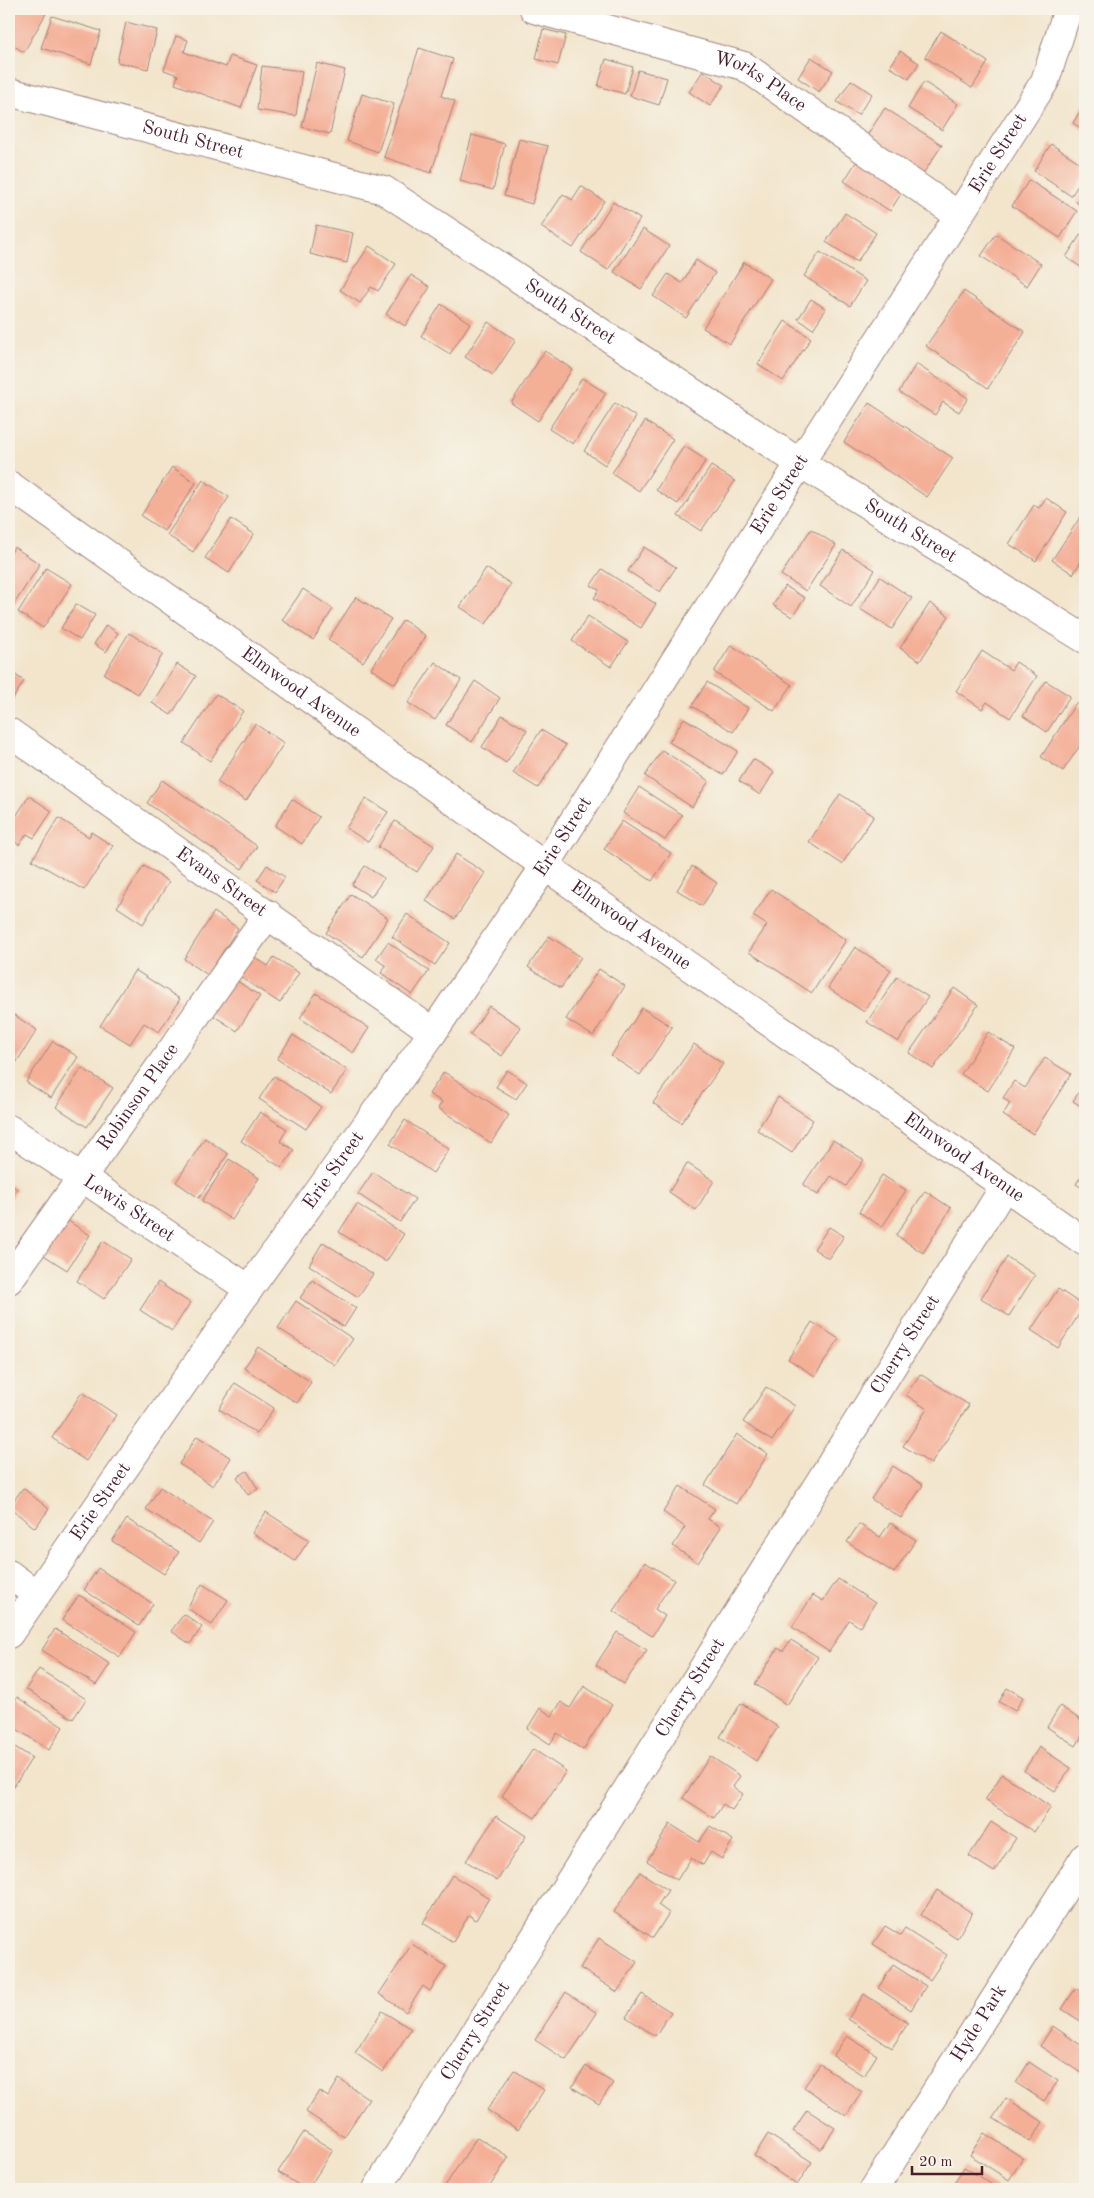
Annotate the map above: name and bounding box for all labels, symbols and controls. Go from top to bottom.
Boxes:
street label: Works Place [712,49,810,116]
street label: Erie Street [966,110,1031,197]
street label: South Street [140,118,246,162]
street label: South Street [521,276,619,349]
street label: Erie Street [748,451,812,538]
street label: South Street [861,496,960,567]
street label: Elmwood Avenue [238,644,364,741]
street label: Erie Street [531,794,596,880]
street label: Evans Street [172,844,270,921]
street label: Elmwood Avenue [567,877,694,974]
street label: Robinson Place [94,1040,183,1154]
street label: Elmwood Avenue [900,1109,1027,1206]
street label: Erie Street [300,1128,368,1213]
street label: Lewis Street [80,1172,178,1246]
street label: Cherry Street [867,1292,944,1398]
street label: Erie Street [67,1459,135,1544]
street label: Cherry Street [653,1635,729,1741]
street label: Cherry Street [438,1978,514,2084]
street label: Hyde Park [948,1982,1011,2066]
scale bar [912,2143,982,2175]
text: 20 m [919,2155,953,2170]

